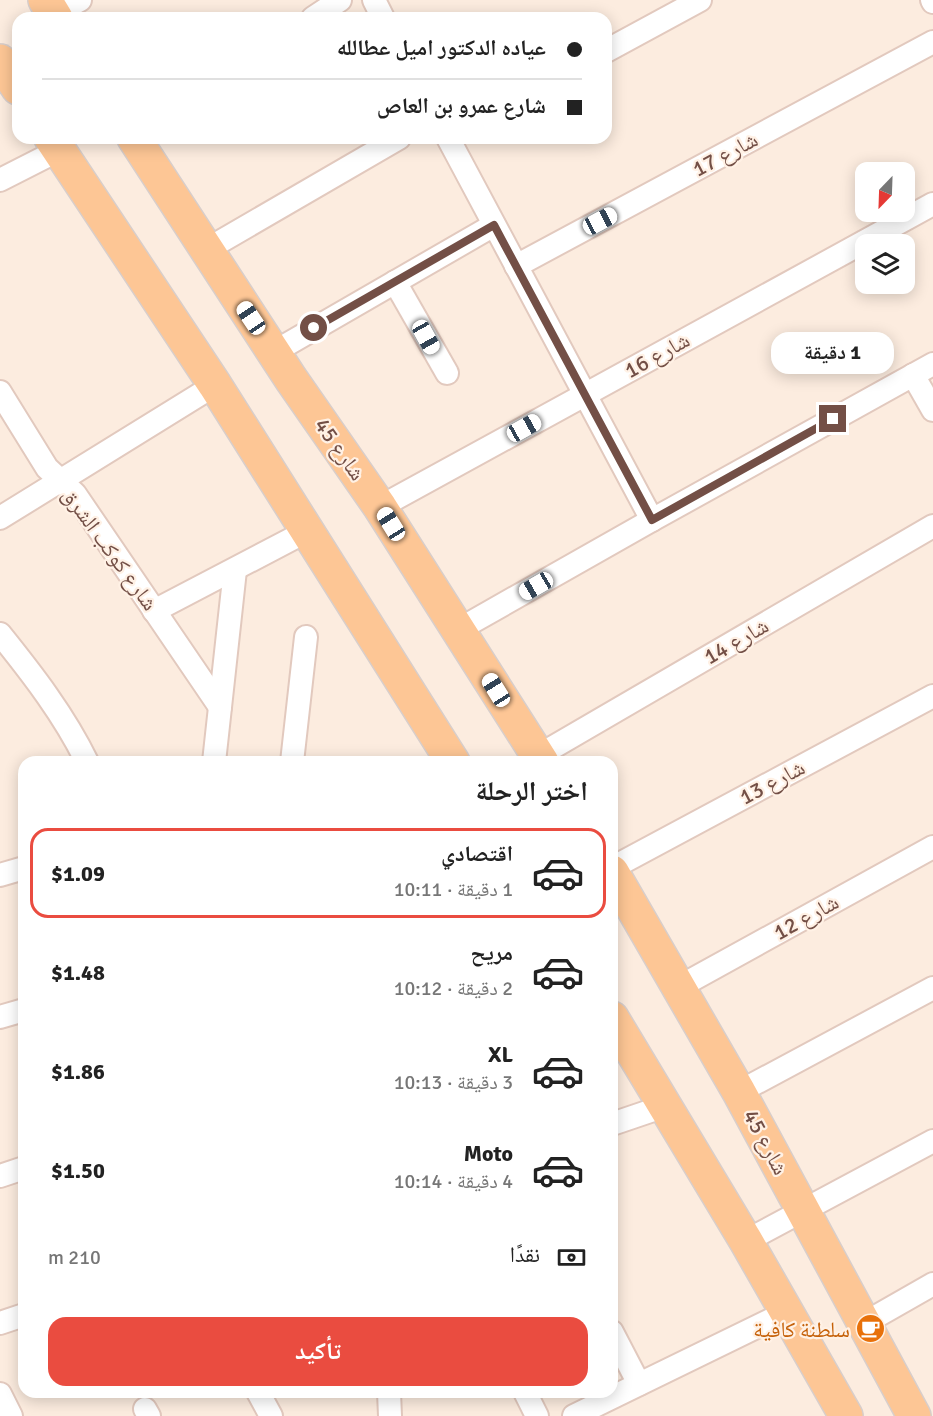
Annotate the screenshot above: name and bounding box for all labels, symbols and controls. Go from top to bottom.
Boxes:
text: عياده الدكتور اميل عطالله [337,34,546,61]
text: شارع عمرو بن العاص [377,92,546,119]
street label: شارع 17 [688,126,762,182]
north arrow [855,162,915,222]
map controls [855,162,915,294]
car [580,205,620,237]
button: layers [855,234,915,294]
car [233,298,269,338]
route start [300,314,327,341]
car [409,317,443,357]
street label: شارع 16 [620,326,694,384]
callout: 1 دقيقة [772,332,894,374]
text: 1 دقيقة [804,340,861,365]
route end [819,405,846,432]
car [504,411,544,445]
street label: شارع 45 [309,412,371,486]
street label: شارع كوكب الشرق [56,482,164,616]
car [374,504,408,544]
car [516,569,556,603]
street label: شارع 14 [699,612,773,670]
car [479,670,513,710]
street label: شارع 13 [735,754,809,810]
text: اختر الرحلة [476,775,588,808]
text: اقتصادي [441,840,513,867]
icon: car [531,846,585,900]
text: $1.09 [51,860,105,887]
text: 1 دقيقة · 10:11 [394,877,513,902]
street label: شارع 12 [769,888,843,946]
text: مريح [470,939,513,966]
icon: car [531,945,585,999]
text: $1.48 [51,959,105,986]
text: 2 دقيقة · 10:12 [394,976,513,1001]
text: XL [488,1041,513,1068]
icon: car [531,1044,585,1098]
text: $1.86 [51,1058,105,1085]
text: 3 دقيقة · 10:13 [394,1070,513,1095]
street label: شارع 45 [738,1105,794,1179]
text: Moto [464,1140,513,1167]
icon: car [531,1143,585,1197]
text: $1.50 [51,1157,105,1184]
text: 4 دقيقة · 10:14 [394,1169,513,1194]
text: نقدًا [510,1241,540,1268]
icon: cash [555,1241,588,1274]
text: 210 m [48,1245,101,1270]
cafe icon: سلطنة كافية [855,1313,887,1345]
place label: سلطنة كافية [753,1316,850,1343]
button: تأكيد [48,1317,588,1386]

